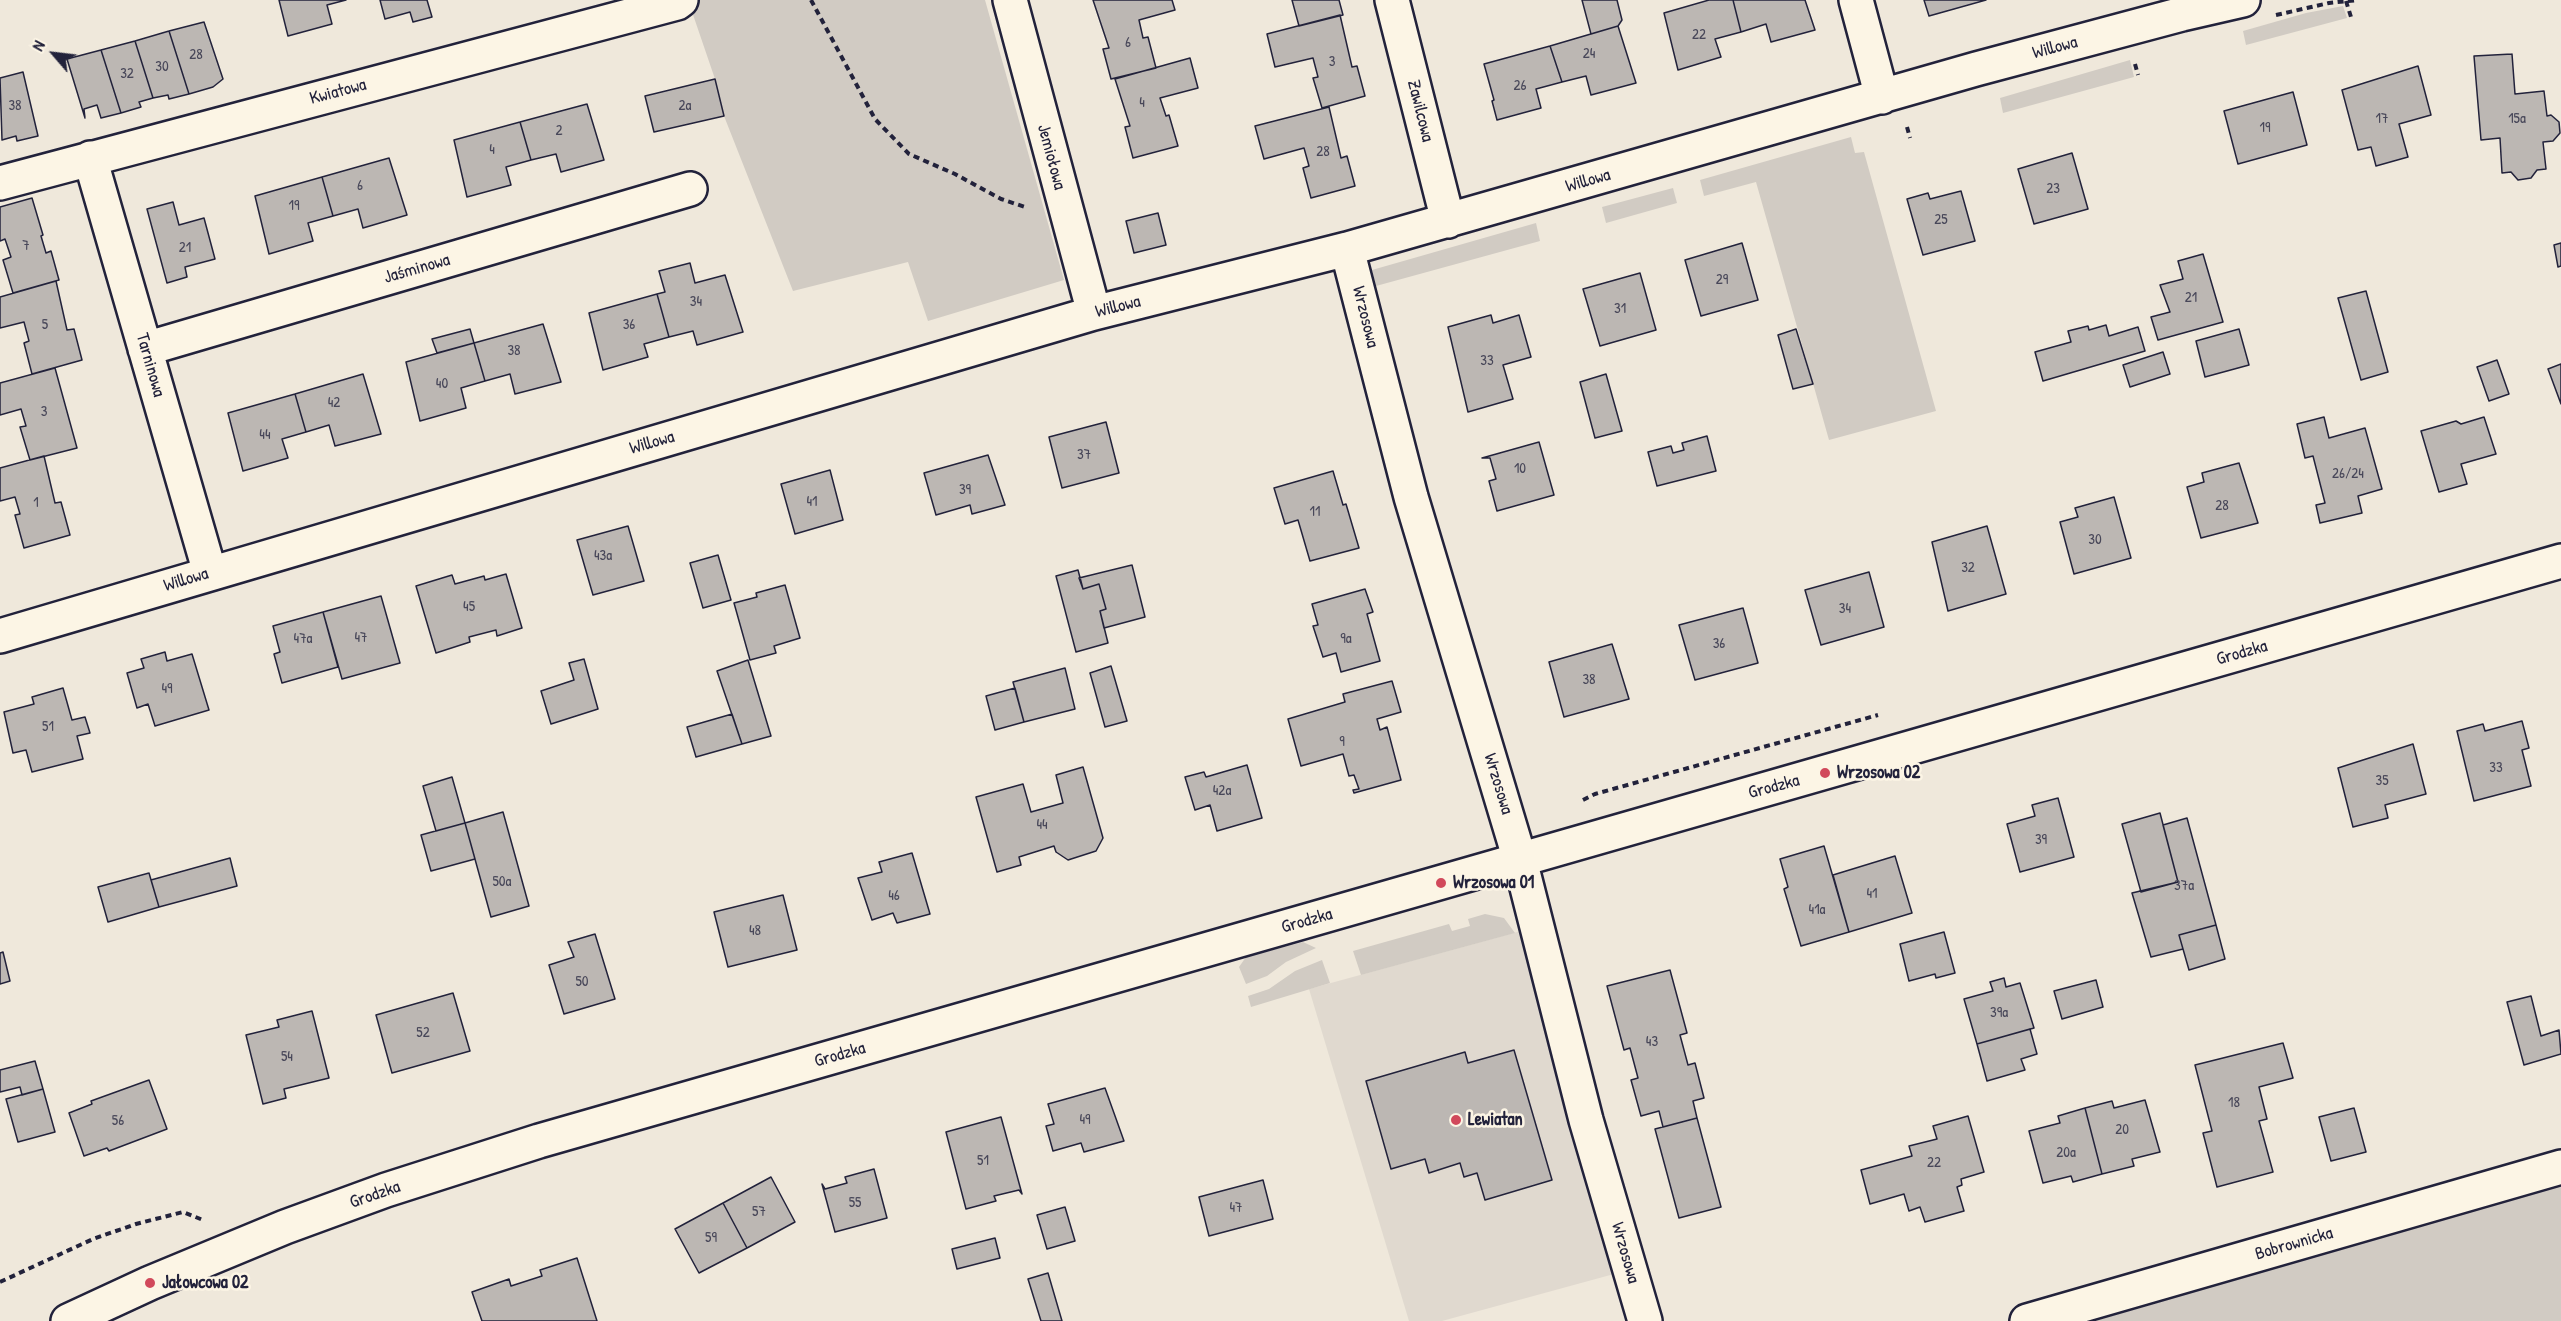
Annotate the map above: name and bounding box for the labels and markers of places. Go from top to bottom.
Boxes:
place label: Wrzosowa 02 [1837,762,1920,784]
marker: Wrzosowa 02 [1818,766,1832,780]
place label: Wrzosowa 01 [1453,872,1534,894]
marker: Wrzosowa 01 [1434,876,1448,890]
place label: Lewiatan [1468,1109,1523,1131]
marker: Lewiatan [1449,1113,1463,1127]
place label: Jałowcowa 02 [162,1272,248,1294]
marker: Jałowcowa 02 [143,1276,157,1290]

